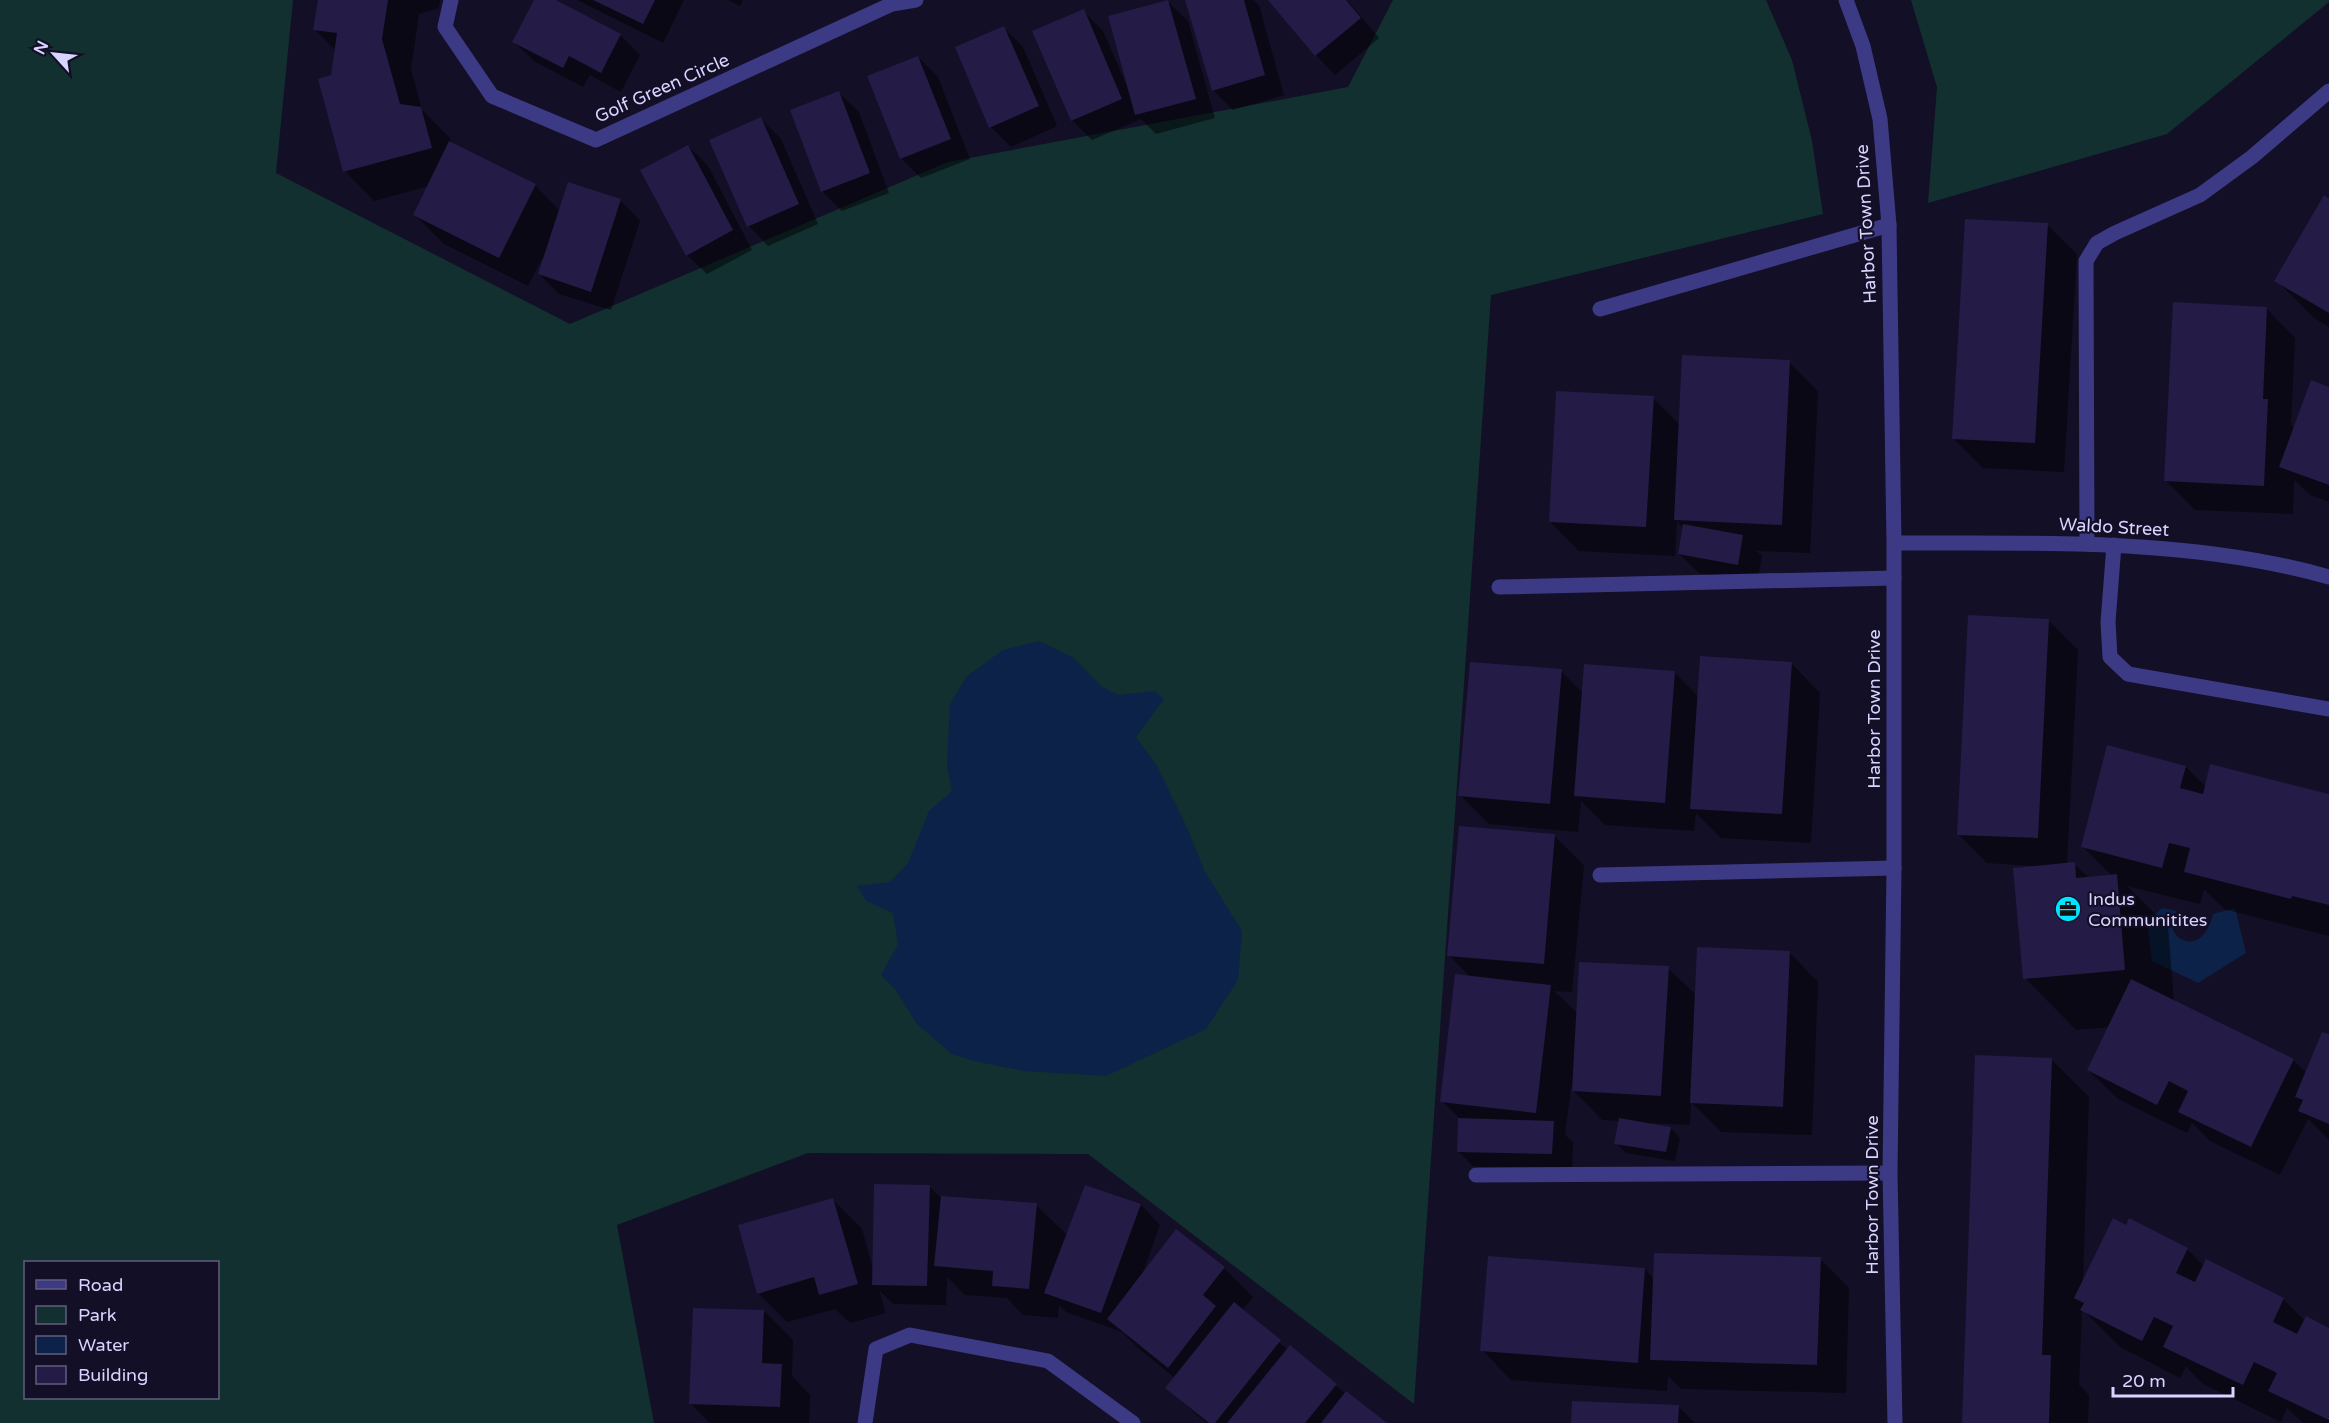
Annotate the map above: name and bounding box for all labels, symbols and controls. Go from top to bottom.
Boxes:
north arrow [24,24,84,84]
text: N [30,37,53,58]
street label: Golf Green Circle [591,49,733,127]
street label: Harbor Town Drive [1851,144,1881,304]
street label: Waldo Street [2058,513,2170,541]
street label: Harbor Town Drive [1863,629,1885,789]
place label: Indus Communitites [2088,888,2207,931]
office icon: Indus Communitites [2053,894,2083,924]
street label: Harbor Town Drive [1861,1115,1883,1275]
legend [24,1261,219,1399]
text: Road [78,1274,123,1296]
text: Park [78,1304,117,1326]
text: Water [78,1334,129,1356]
scale bar [2113,1360,2233,1398]
text: Building [78,1364,148,1386]
text: 20 m [2122,1370,2166,1392]

